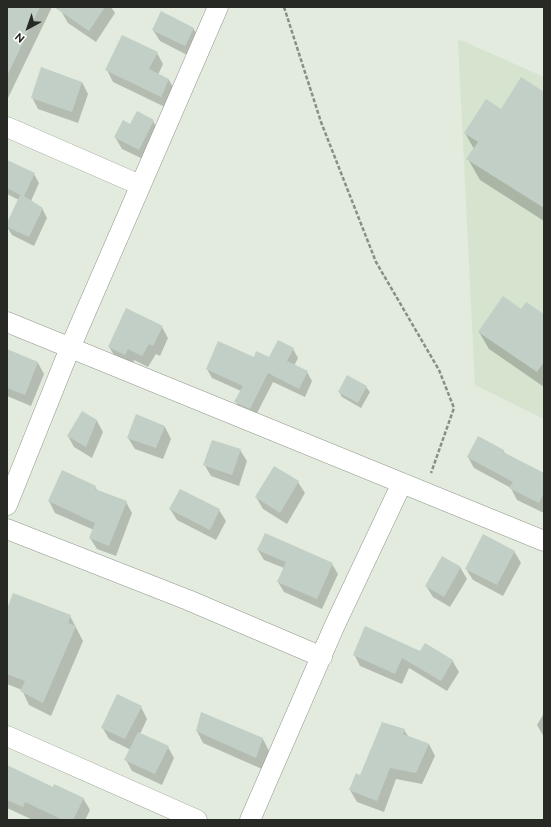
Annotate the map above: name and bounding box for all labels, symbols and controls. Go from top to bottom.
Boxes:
north arrow [8,8,48,48]
text: N [13,30,27,45]

